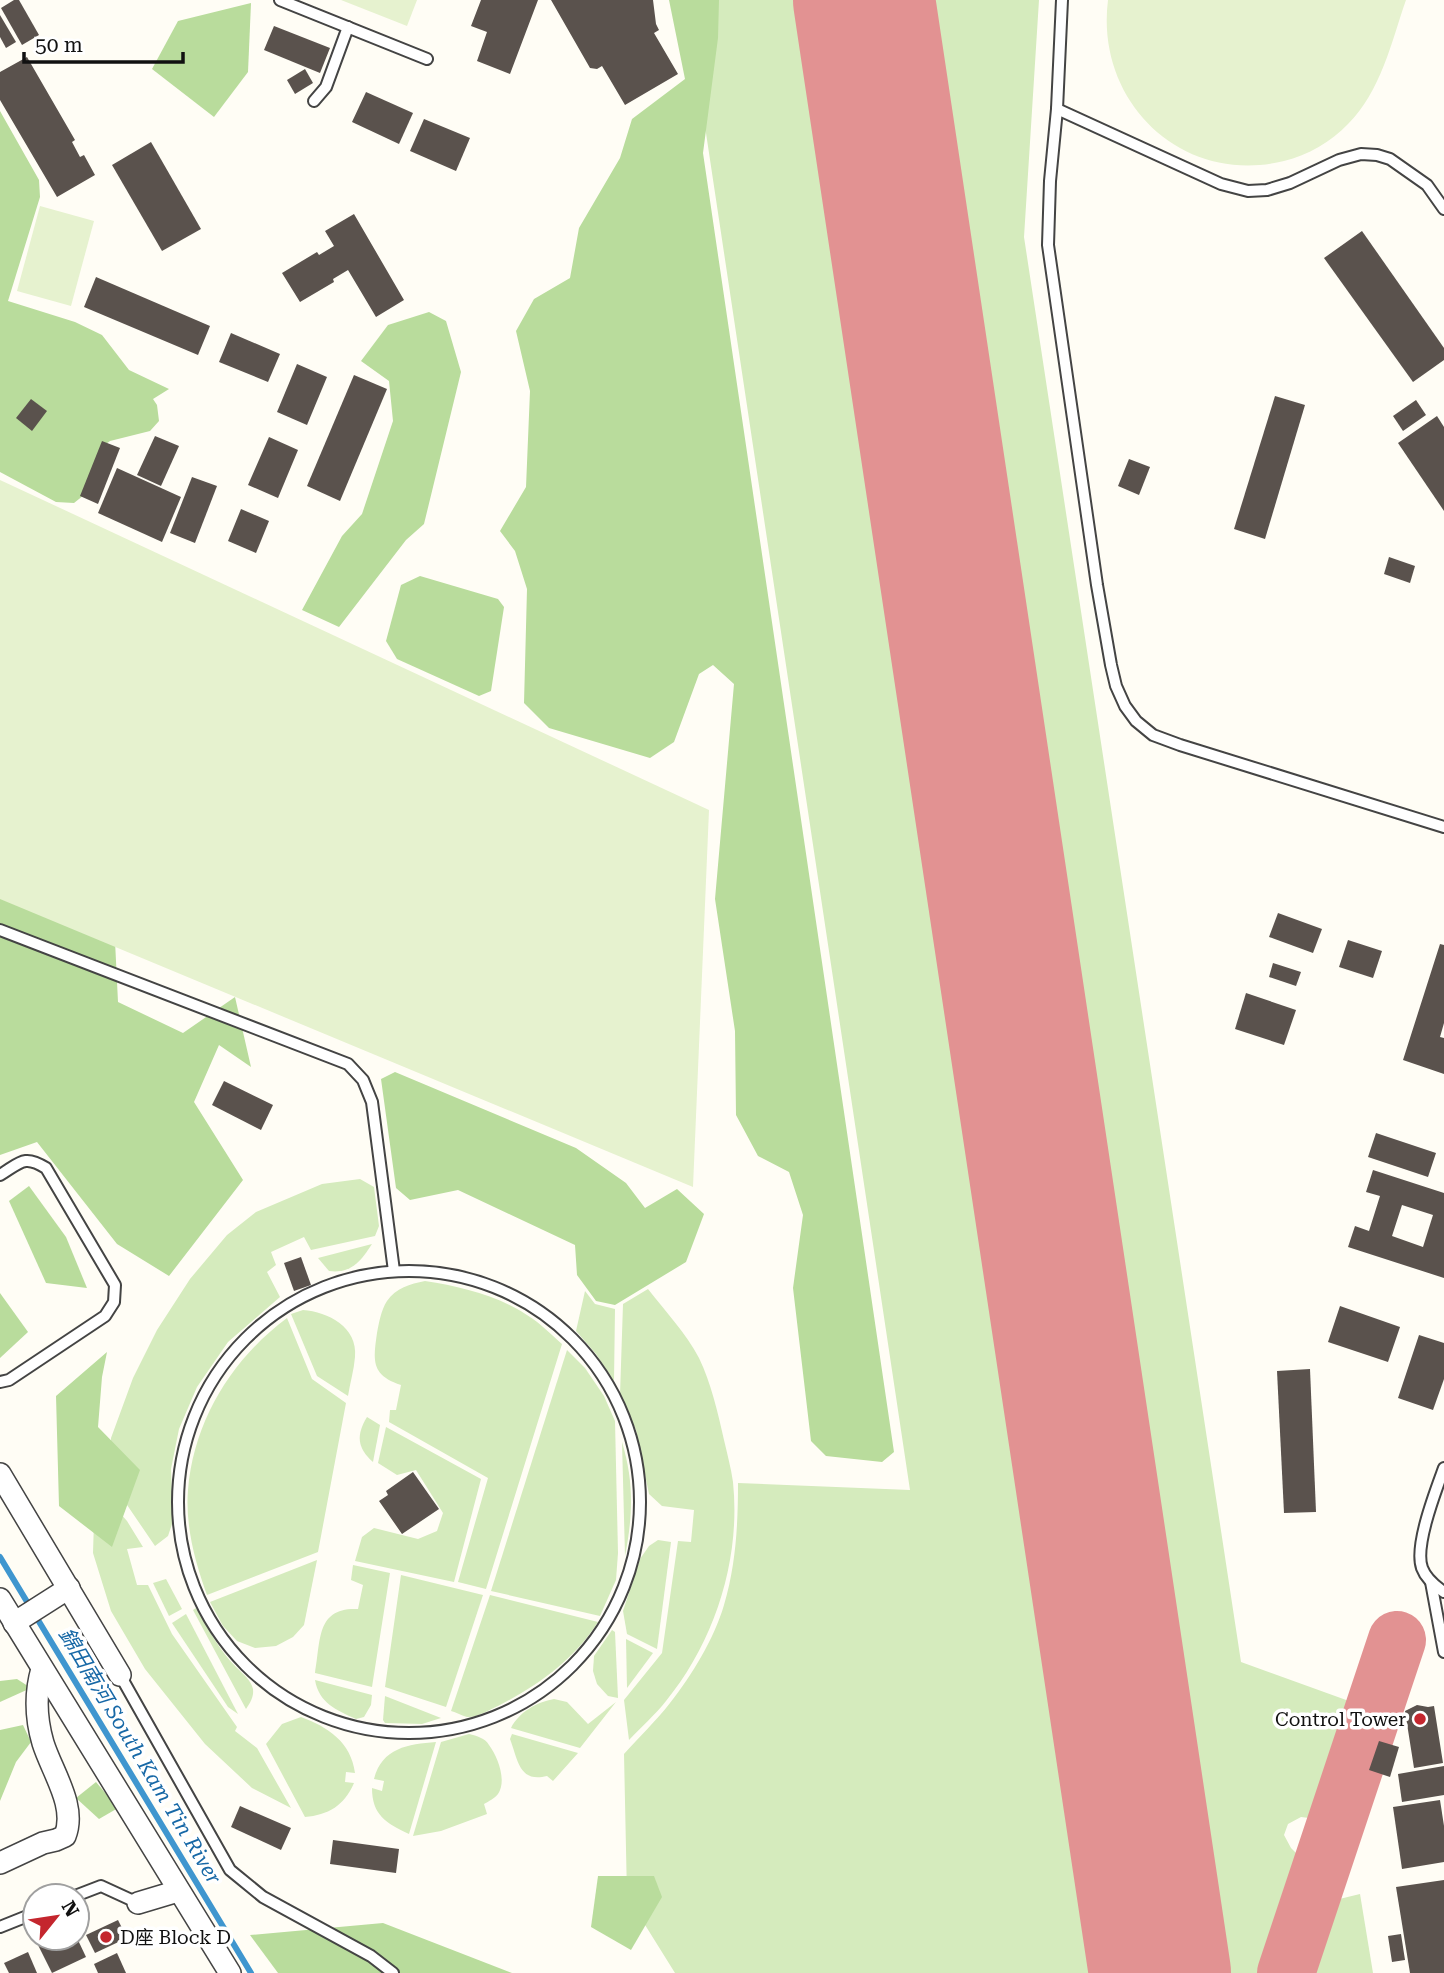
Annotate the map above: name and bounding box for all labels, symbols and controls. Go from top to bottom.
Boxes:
scale bar [24,21,184,65]
text: 50 m [35,33,83,57]
water label: 錦田南河 South Kam Tin River [54,1624,226,1889]
place label: Control Tower [1275,1708,1406,1731]
marker: Control Tower [1412,1711,1428,1727]
north arrow [21,1882,91,1952]
text: N [57,1897,84,1921]
place label: D座 Block D [120,1926,231,1949]
marker: D座 Block D [98,1929,114,1945]

